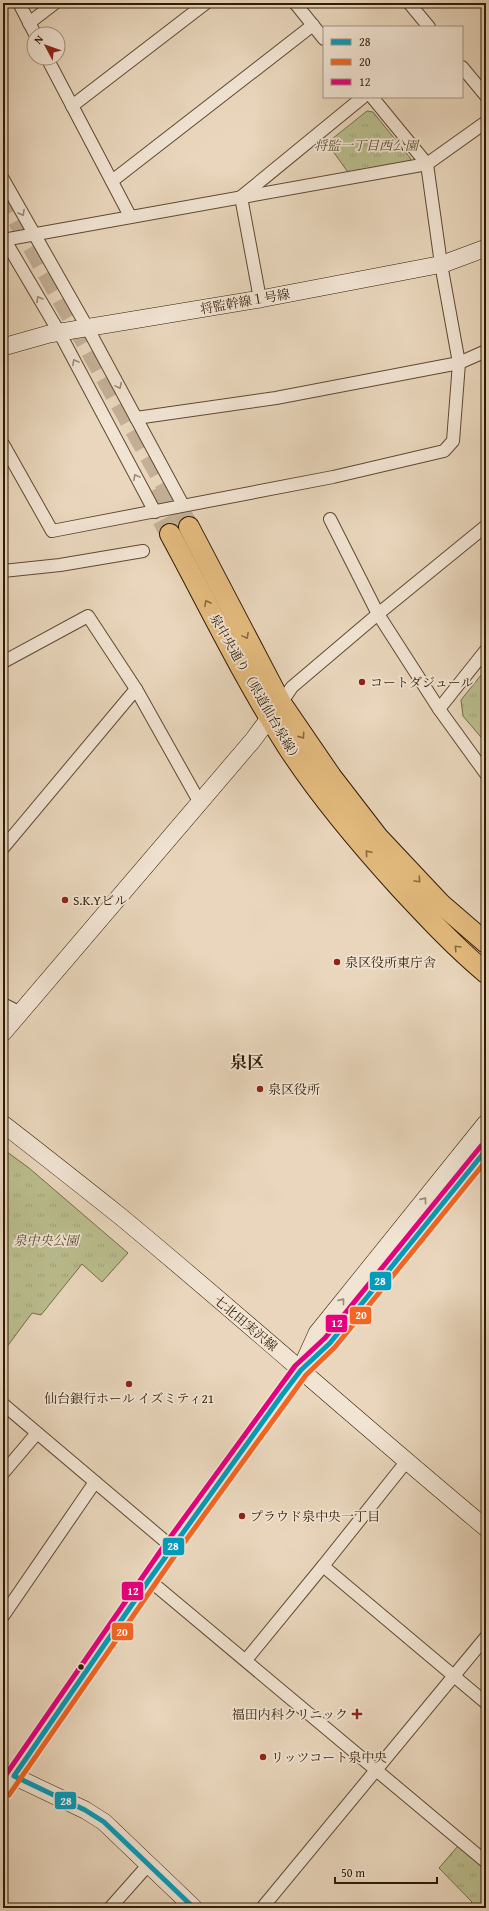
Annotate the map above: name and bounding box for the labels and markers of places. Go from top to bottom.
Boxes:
place label: コートダジュール [370,673,473,692]
marker: コートダジュール [357,677,367,687]
place label: S.K.Yビル [73,891,127,910]
marker: S.K.Yビル [60,895,70,905]
place label: 泉区役所東庁舎 [345,953,436,972]
marker: 泉区役所東庁舎 [332,957,342,967]
place label: 泉区役所 [268,1080,320,1099]
marker: 泉区役所 [255,1084,265,1094]
marker: 仙台銀行ホール イズミティ21 [124,1379,134,1389]
place label: 仙台銀行ホール イズミティ21 [44,1389,214,1408]
place label: プラウド泉中央一丁目 [250,1507,380,1526]
marker: プラウド泉中央一丁目 [237,1511,247,1521]
unlabelled marker [76,1662,86,1672]
place label: 福田内科クリニック [232,1705,348,1724]
marker: 福田内科クリニック [351,1708,363,1720]
place label: リッツコート泉中央 [271,1748,387,1767]
marker: リッツコート泉中央 [258,1752,268,1762]

